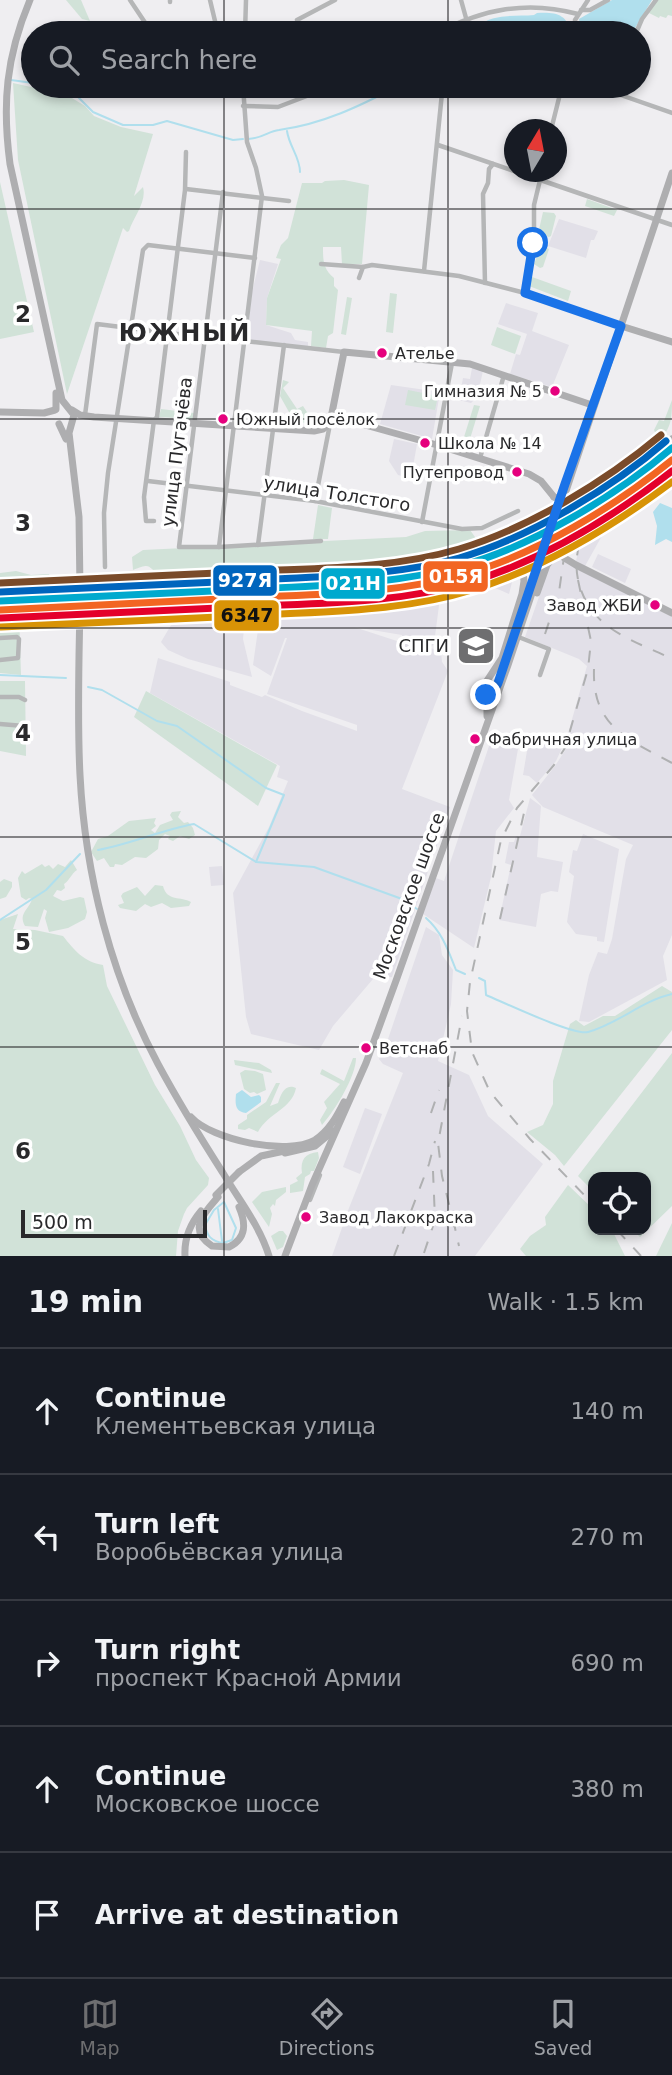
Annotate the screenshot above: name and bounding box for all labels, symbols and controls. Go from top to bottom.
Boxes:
search box [21,21,651,98]
icon: search [45,41,83,79]
text: Search here [101,45,257,75]
north arrow [504,119,567,182]
route start [517,227,548,258]
text: 2 [15,301,31,327]
district label: ЮЖНЫЙ [119,318,251,347]
place label: Ателье [395,344,455,363]
marker: Ателье [375,346,389,360]
street label: улица Пугачёва [157,376,196,528]
place label: Гимназия № 5 [424,382,542,401]
marker: Гимназия № 5 [548,384,562,398]
place label: Южный посёлок [236,410,375,429]
marker: Южный посёлок [216,412,230,426]
place label: Школа № 14 [438,434,542,453]
marker: Школа № 14 [418,436,432,450]
place label: Путепровод [403,463,504,482]
marker: Путепровод [510,465,524,479]
street label: улица Толстого [262,472,412,515]
text: 3 [15,510,31,536]
line badge: 015Я [422,560,489,593]
line badge: 927Я [212,564,278,597]
text: 015Я [429,565,483,587]
line badge: 021Н [320,567,386,600]
text: 927Я [218,569,272,591]
text: 021Н [325,572,381,594]
place label: Завод ЖБИ [546,596,642,615]
marker: Завод ЖБИ [648,598,662,612]
line badge: 6347 [213,599,280,632]
text: 6347 [221,604,273,626]
school or university icon: СПГИ [455,625,497,667]
place label: СПГИ [398,635,449,656]
route end [470,679,501,710]
text: 4 [15,720,31,746]
place label: Фабричная улица [488,730,637,749]
marker: Фабричная улица [468,732,482,746]
street label: Московское шоссе [369,810,448,982]
text: 5 [15,929,31,955]
place label: Ветснаб [379,1039,448,1058]
marker: Ветснаб [359,1041,373,1055]
text: 6 [15,1138,31,1164]
map controls [588,1172,651,1235]
button: locate [588,1172,651,1235]
scale bar [21,1207,206,1239]
place label: Завод Лакокраска [319,1208,474,1227]
marker: Завод Лакокраска [299,1210,313,1224]
text: 500 m [32,1211,93,1233]
text: 19 min [28,1284,143,1319]
text: Walk · 1.5 km [487,1289,644,1315]
text: Continue [95,1383,226,1413]
icon: ahead [28,1392,66,1430]
text: 140 m [570,1398,644,1424]
text: Клементьевская улица [95,1413,376,1439]
text: Turn left [95,1509,219,1539]
icon: left [28,1518,66,1556]
text: 270 m [570,1524,644,1550]
text: Воробьёвская улица [95,1539,344,1565]
text: Turn right [95,1635,240,1665]
icon: right [28,1644,66,1682]
text: 690 m [570,1650,644,1676]
text: проспект Красной Армии [95,1665,402,1691]
text: Continue [95,1761,226,1791]
icon: ahead [28,1770,66,1808]
text: 380 m [570,1776,644,1802]
text: Московское шоссе [95,1791,320,1817]
icon: arrive [28,1896,66,1934]
text: Arrive at destination [95,1900,399,1930]
tab: Map [80,1995,120,2059]
tab: Directions [279,1995,375,2059]
tab: Saved [534,1995,592,2059]

